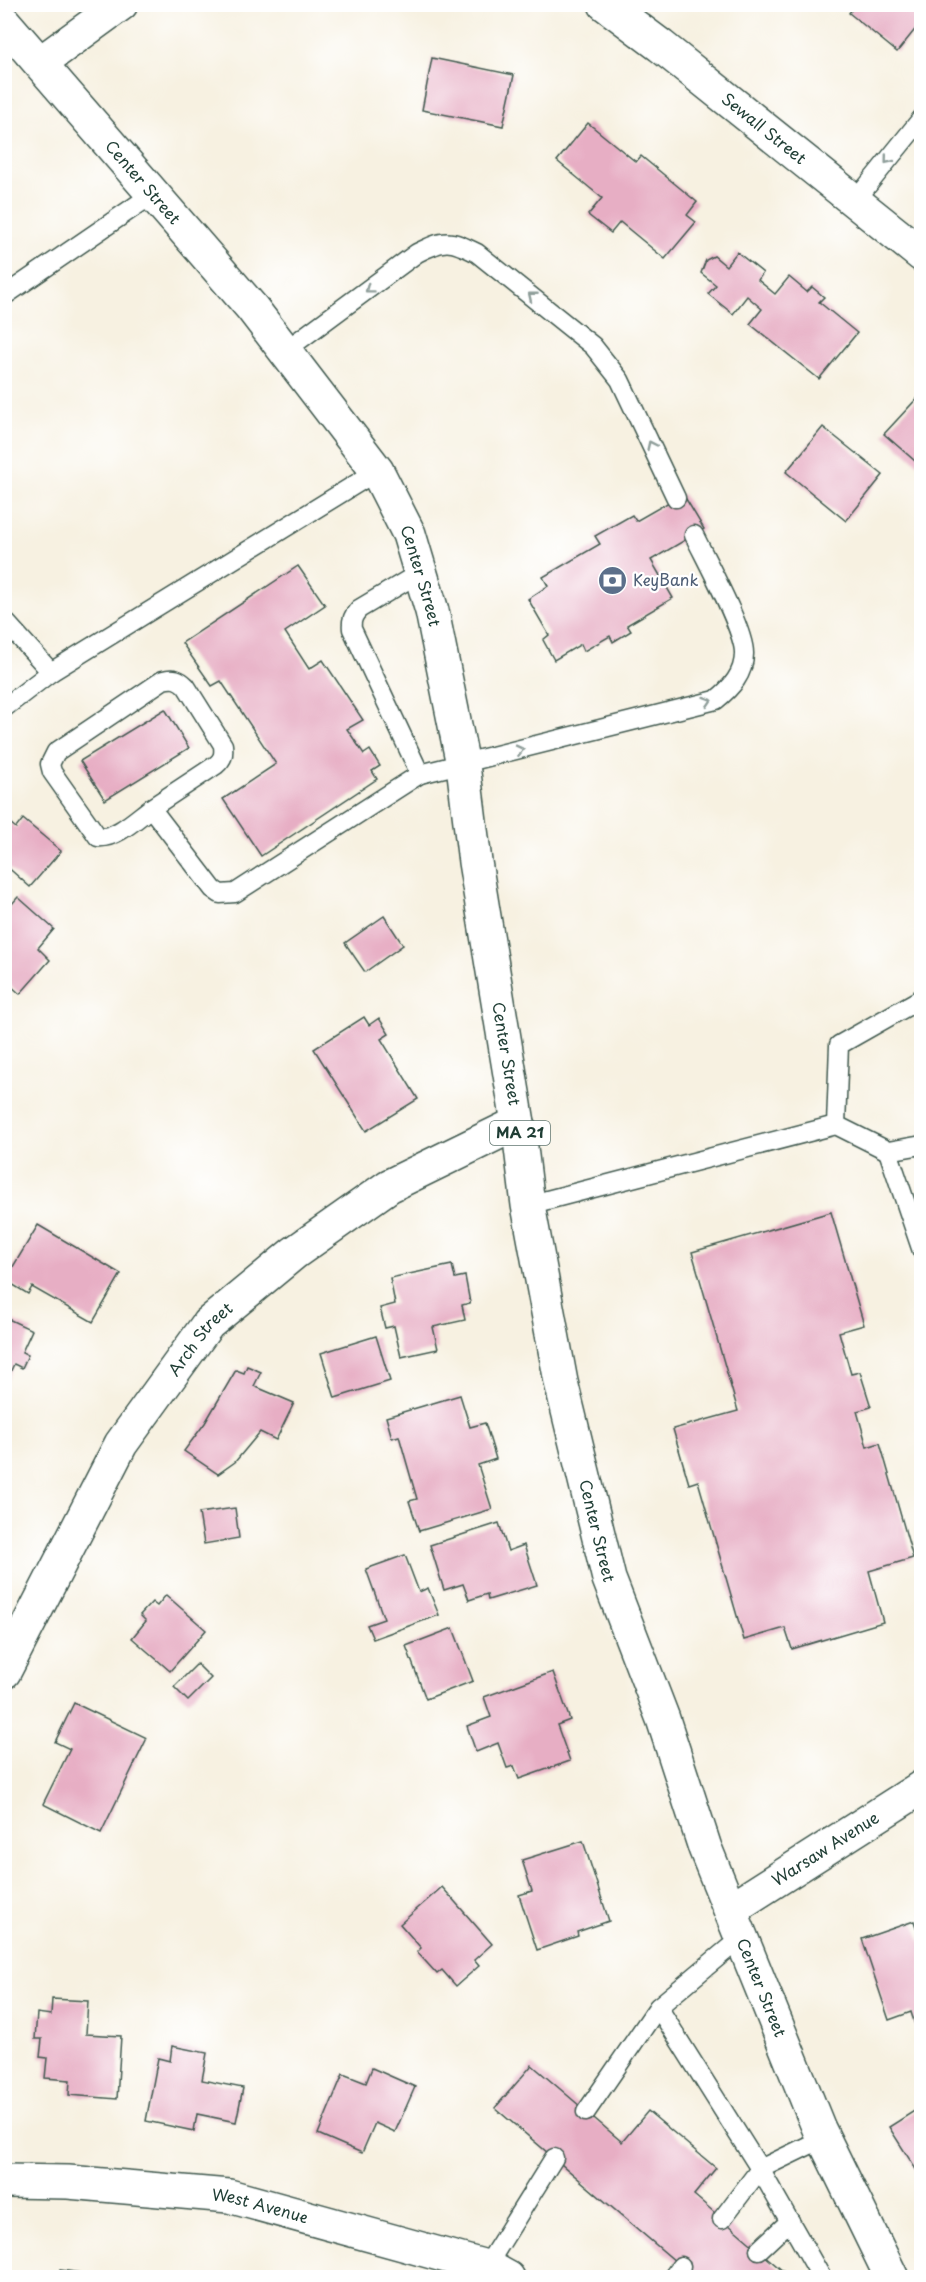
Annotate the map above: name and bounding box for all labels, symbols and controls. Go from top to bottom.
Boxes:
street label: Sewall Street [717,86,813,170]
street label: Center Street [100,134,187,229]
one-way arrow [884,153,895,164]
one-way arrow [364,282,375,293]
one-way arrow [527,293,538,304]
one-way arrow [646,441,658,452]
street label: Center Street [395,520,448,629]
bank icon: KeyBank [596,564,628,596]
place label: KeyBank [633,567,698,591]
one-way arrow [702,696,713,708]
one-way arrow [515,745,525,758]
street label: Center Street [487,1000,528,1108]
road number: MA 21 [490,1121,550,1145]
street label: Arch Street [161,1295,238,1380]
street label: Center Street [574,1477,622,1585]
street label: Warsaw Avenue [767,1805,883,1891]
street label: Center Street [732,1934,794,2041]
street label: West Avenue [211,2182,311,2228]

